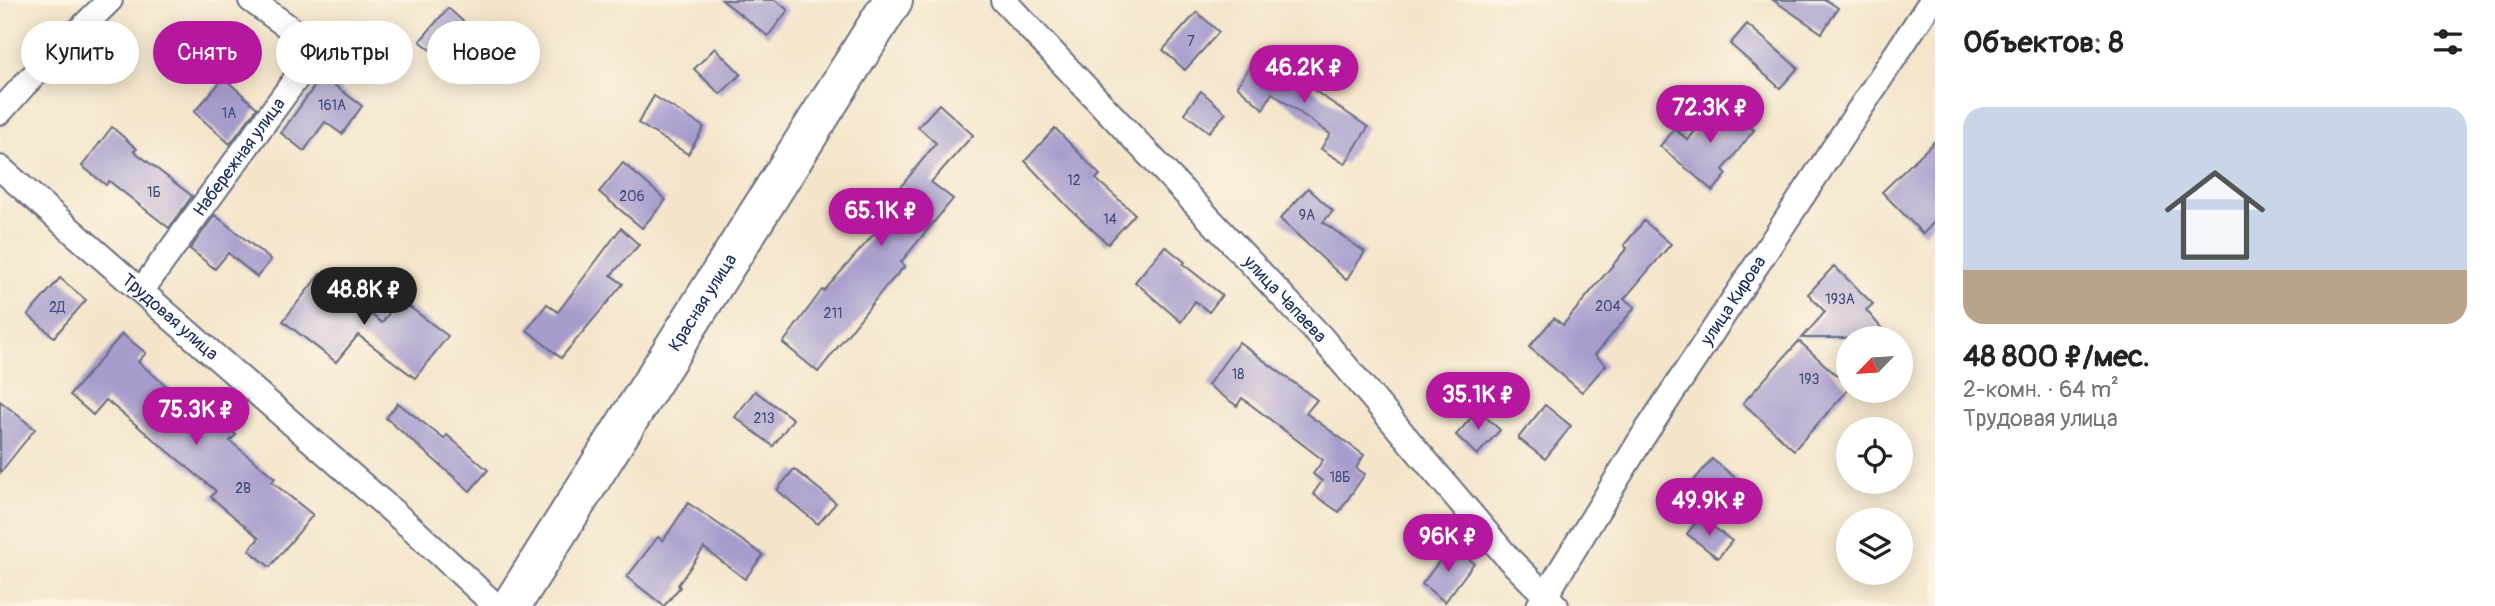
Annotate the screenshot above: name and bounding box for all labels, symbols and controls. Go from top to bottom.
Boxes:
chip: Купить [21,21,139,84]
chip: Снять [153,21,262,84]
chip: Фильтры [276,21,413,84]
chip: Новое [427,21,540,84]
icon: filters [2429,23,2467,61]
text: Объектов: 8 [1963,24,2124,61]
house number: 7 [1187,33,1195,50]
pin: 46.2K ₽ [1239,46,1369,105]
text: 46.2K ₽ [1265,53,1343,82]
pin: 72.3K ₽ [1645,86,1775,145]
street label: Набережная улица [188,93,290,221]
text: 72.3K ₽ [1672,93,1748,122]
house number: 161А [318,97,346,114]
house number: 1А [222,105,236,122]
icon: home [2152,152,2278,278]
house number: 12 [1067,172,1081,189]
house number: 1Б [147,184,161,201]
house number: 206 [619,188,645,205]
pin: 65.1K ₽ [816,188,946,248]
text: 65.1K ₽ [845,196,917,225]
house number: 9А [1299,207,1315,224]
house number: 14 [1103,211,1117,228]
street label: Красная улица [663,249,742,355]
street label: улица Чапаева [1238,250,1332,347]
street label: улица Кирова [1695,251,1771,350]
street label: Трудовая улица [117,268,223,365]
pin: 48.8K ₽ [299,268,429,327]
text: 48.8K ₽ [327,275,401,304]
house number: 193А [1825,291,1855,308]
house number: 204 [1595,298,1621,315]
house number: 2Д [49,299,66,316]
house number: 211 [824,305,842,322]
north arrow [1836,326,1913,402]
map controls [1836,326,1913,585]
text: 48 800 ₽/мес. [1963,338,2150,375]
house number: 18 [1232,366,1244,383]
house number: 193 [1799,371,1819,388]
pin: 35.1K ₽ [1413,372,1543,432]
text: 2-комн. · 64 m² [1963,375,2119,404]
text: 35.1K ₽ [1442,380,1514,409]
pin: 75.3K ₽ [131,388,261,447]
text: 75.3K ₽ [158,395,234,424]
text: Трудовая улица [1963,404,2118,433]
house number: 213 [753,410,775,427]
button: locate [1836,417,1913,494]
house number: 18Б [1330,469,1350,486]
pin: 49.9K ₽ [1644,478,1774,538]
house number: 2В [235,480,251,497]
text: 49.9K ₽ [1672,486,1746,515]
button: layers [1836,508,1913,585]
pin: 96K ₽ [1399,514,1497,574]
text: 96K ₽ [1419,522,1477,551]

